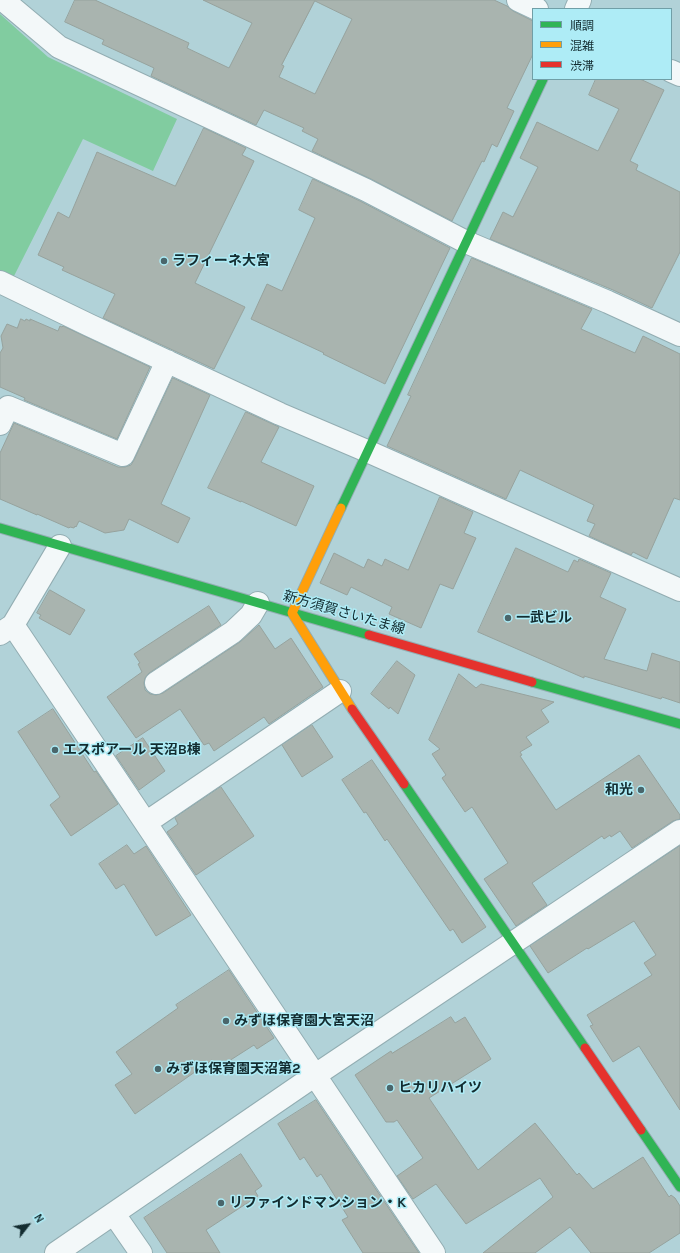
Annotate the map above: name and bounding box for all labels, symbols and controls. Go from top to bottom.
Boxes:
legend [532,8,672,80]
text: 順調 [570,19,594,33]
text: 混雑 [570,39,594,53]
text: 渋滞 [570,59,594,73]
place label: ラフィーネ大宮 [172,253,270,269]
marker: ラフィーネ大宮 [159,256,169,266]
street label: 新方須賀さいたま線 [281,588,407,638]
place label: 一武ビル [516,610,572,626]
marker: 一武ビル [503,613,513,623]
place label: エスポアール 天沼B棟 [63,742,201,758]
marker: エスポアール 天沼B棟 [50,745,60,755]
place label: 和光 [605,782,633,798]
marker: 和光 [636,785,646,795]
place label: みずほ保育園大宮天沼 [234,1013,374,1029]
marker: みずほ保育園大宮天沼 [221,1016,231,1026]
place label: みずほ保育園天沼第2 [166,1061,300,1077]
marker: みずほ保育園天沼第2 [153,1064,163,1074]
place label: ヒカリハイツ [398,1080,482,1096]
marker: ヒカリハイツ [385,1083,395,1093]
place label: リファインドマンション・K [229,1195,406,1211]
marker: リファインドマンション・K [216,1198,226,1208]
north arrow [8,1205,48,1245]
text: N [31,1212,46,1225]

